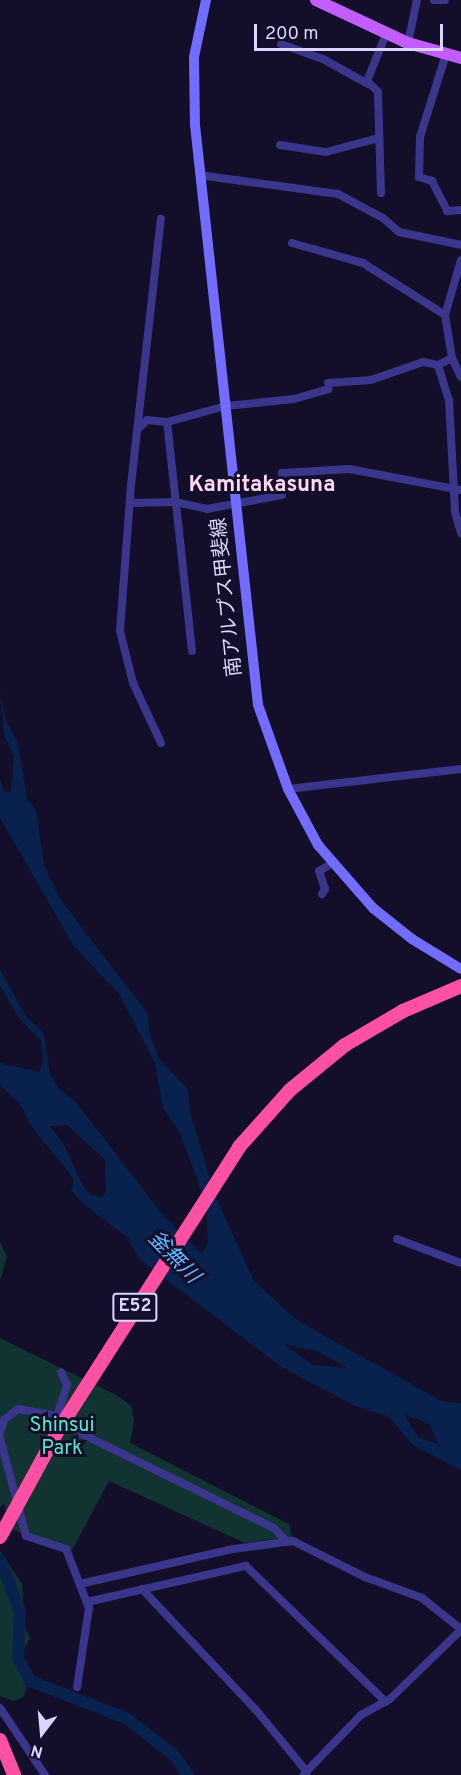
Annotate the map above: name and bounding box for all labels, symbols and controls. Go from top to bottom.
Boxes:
scale bar [257,12,446,50]
text: 200 m [265,23,318,46]
district label: Kamitakasuna [189,473,335,499]
street label: 南アルプス甲斐線 [208,516,248,678]
water label: 釜無川 [142,1227,204,1289]
road number: E52 [111,1292,159,1322]
park label: Shinsui Park [29,1415,95,1462]
north arrow [12,1703,72,1763]
text: N [29,1739,45,1762]

